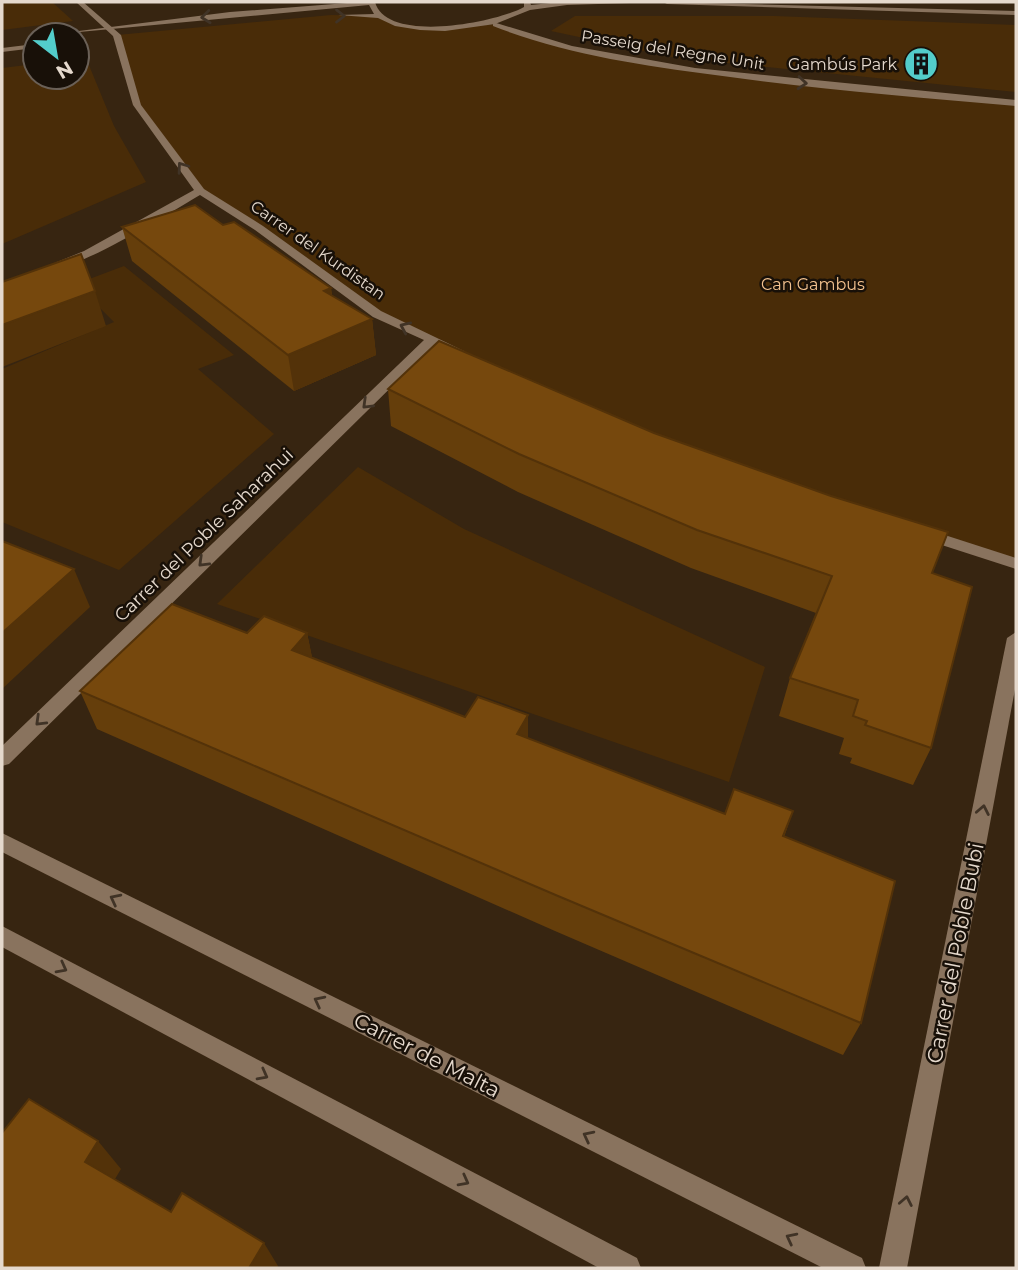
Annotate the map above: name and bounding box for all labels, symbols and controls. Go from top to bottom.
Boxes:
one-way arrow [335,8,346,24]
one-way arrow [200,9,211,24]
north arrow [21,21,91,91]
street label: Passeig del Regne Unit [580,26,767,74]
building icon: Gambús Park [902,45,940,83]
place label: Gambús Park [788,55,897,74]
text: N [52,56,77,84]
one-way arrow [797,75,808,90]
one-way arrow [178,162,190,175]
street label: Carrer del Kurdistan [247,196,389,304]
park label: Can Gambus [761,275,865,294]
one-way arrow [400,321,412,335]
one-way arrow [362,395,375,408]
street label: Carrer del Poble Saharahui [110,444,298,626]
one-way arrow [198,554,211,567]
one-way arrow [35,712,48,725]
one-way arrow [974,804,989,816]
street label: Carrer del Poble Bubi [921,841,989,1065]
one-way arrow [110,893,122,907]
one-way arrow [55,960,67,973]
one-way arrow [314,995,326,1009]
street label: Carrer de Malta [350,1007,504,1103]
one-way arrow [256,1066,268,1080]
one-way arrow [583,1130,595,1144]
one-way arrow [457,1173,469,1187]
one-way arrow [898,1195,913,1207]
one-way arrow [786,1232,798,1246]

